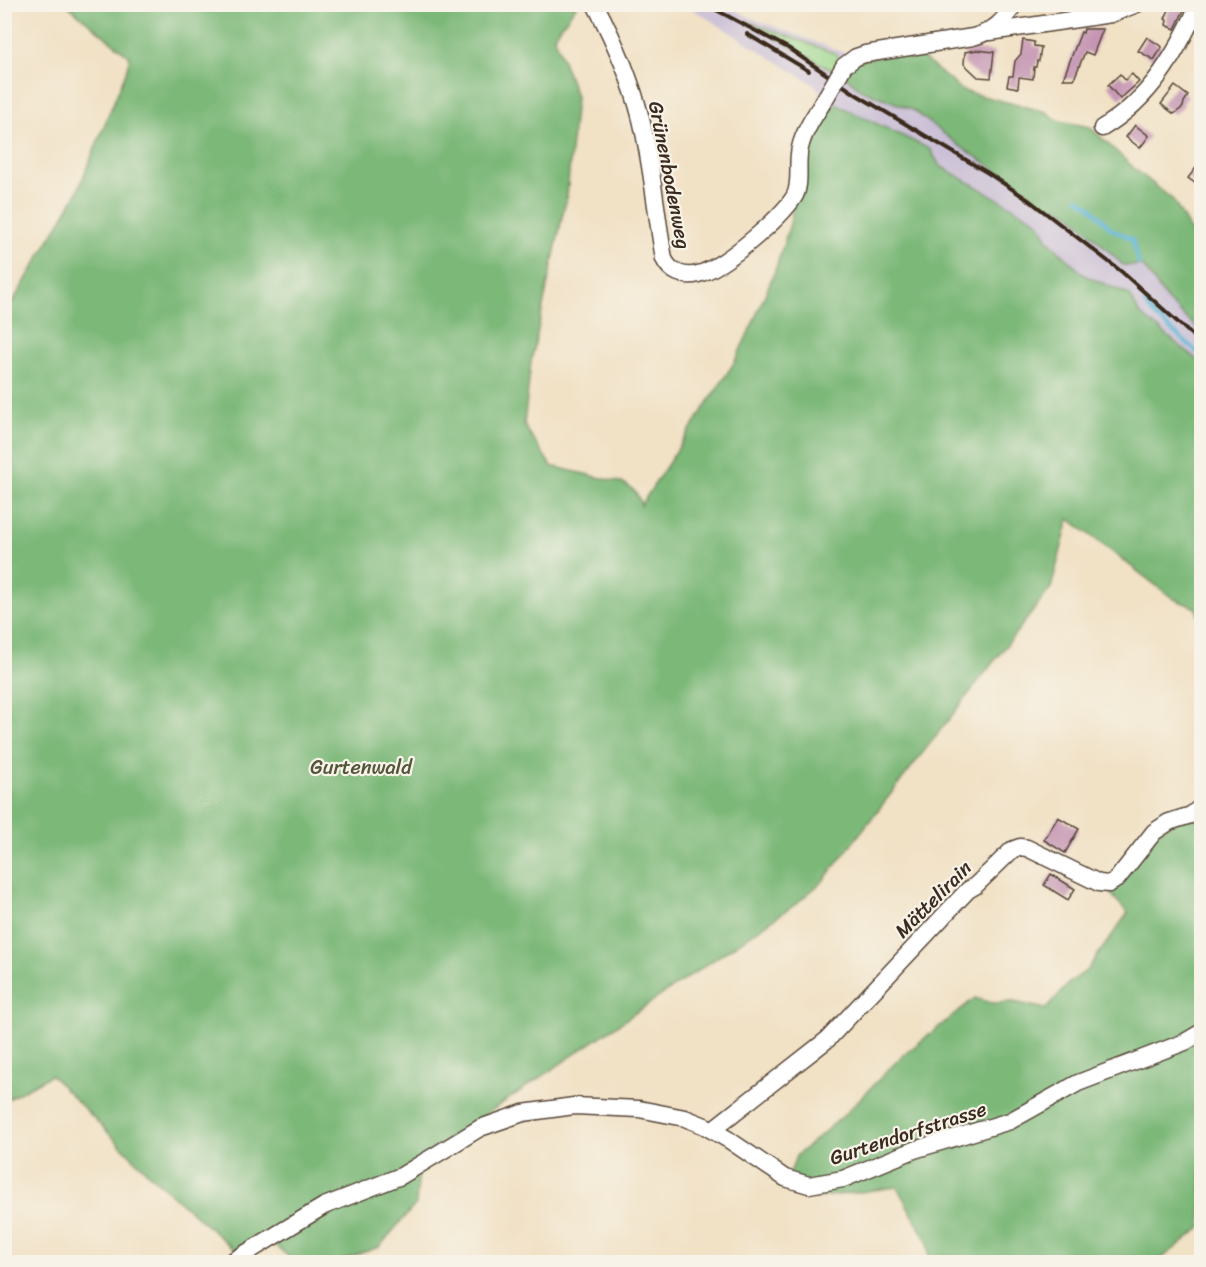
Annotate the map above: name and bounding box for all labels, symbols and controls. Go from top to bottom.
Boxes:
street label: Grünenbodenweg [638,98,701,252]
park label: Gurtenwald [310,750,413,785]
street label: Mättelirain [886,852,981,947]
street label: Gurtendorfstrasse [825,1092,991,1175]

